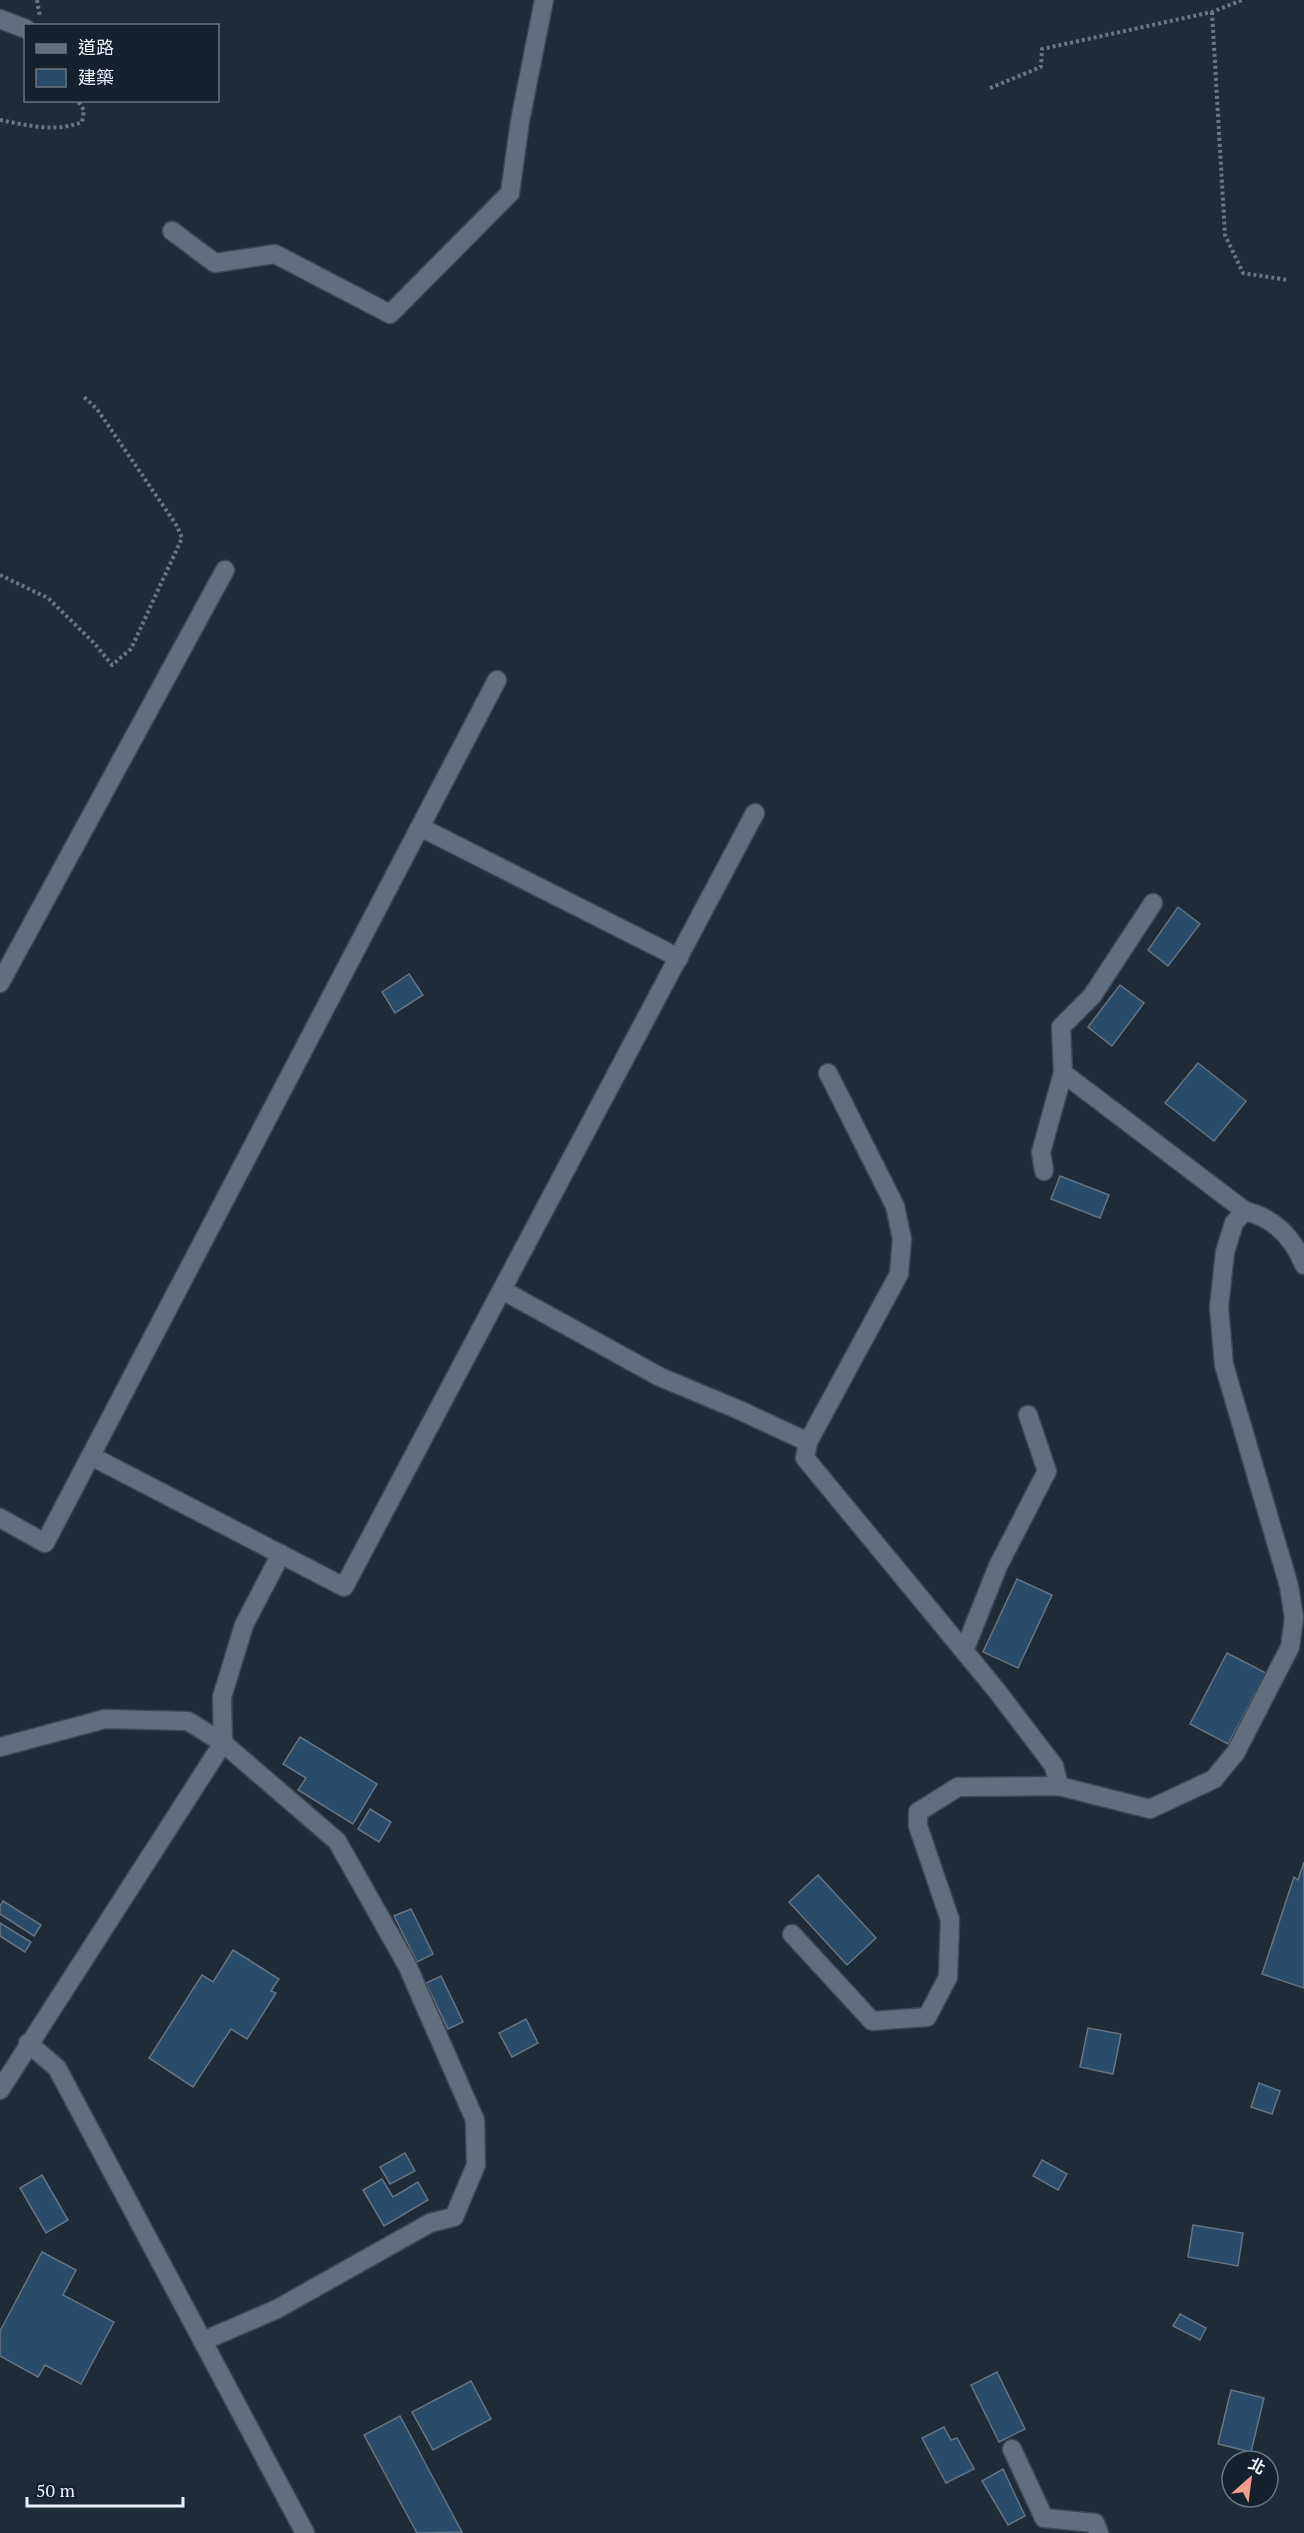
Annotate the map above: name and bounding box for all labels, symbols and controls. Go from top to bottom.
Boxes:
legend [24,24,219,102]
text: 道路 [78,35,114,59]
text: 建築 [78,65,114,89]
north arrow [1220,2449,1280,2509]
text: 北 [1245,2452,1269,2479]
scale bar [27,2470,183,2508]
text: 50 m [36,2478,76,2502]

